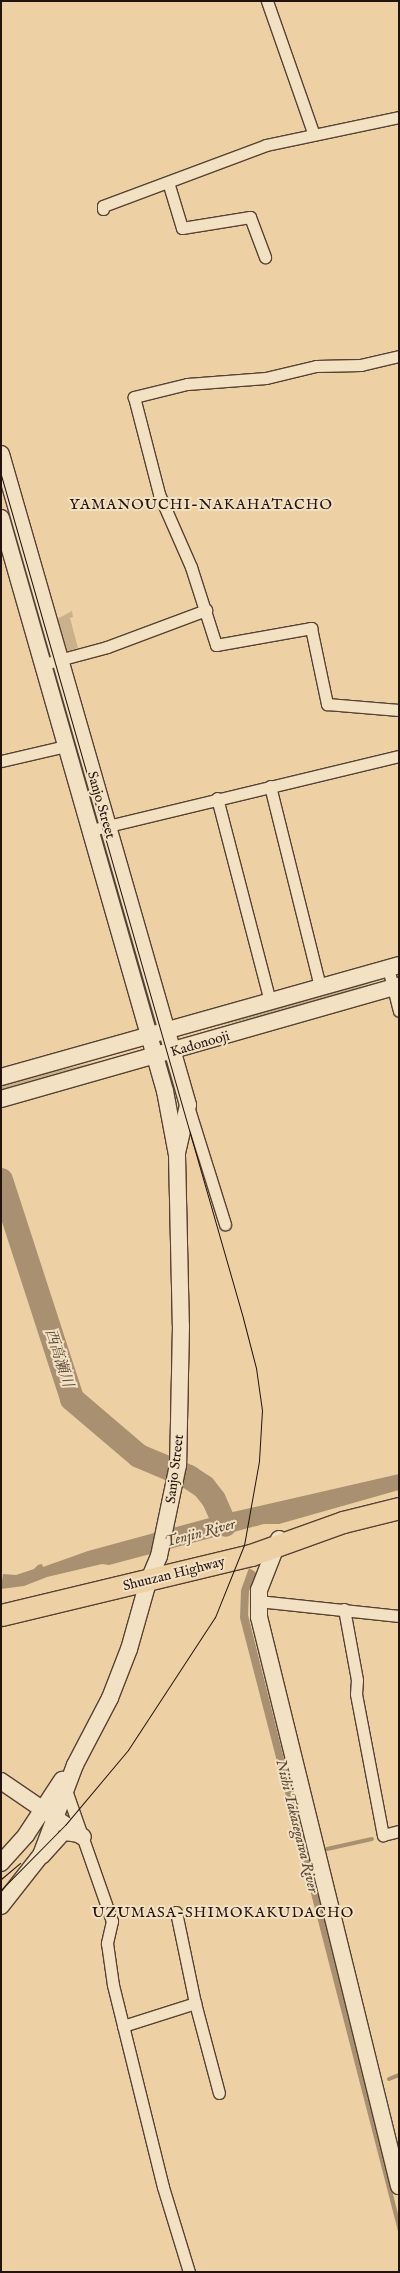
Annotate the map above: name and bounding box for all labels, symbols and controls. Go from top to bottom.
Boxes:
district label: YAMANOUCHI-NAKAHATACHO [66,496,336,514]
street label: Sanjo Street [83,769,119,841]
street label: Kadonooji [169,1028,231,1060]
water label: 西高瀬川 [41,1327,77,1389]
street label: Sanjo Street [162,1434,188,1504]
water label: Tenjin River [163,1515,237,1551]
street label: Shuuzan Highway [121,1553,227,1595]
water label: Nishi Takasegawa River [272,1757,322,1895]
district label: UZUMASA-SHIMOKAKUDACHO [89,1904,357,1922]

